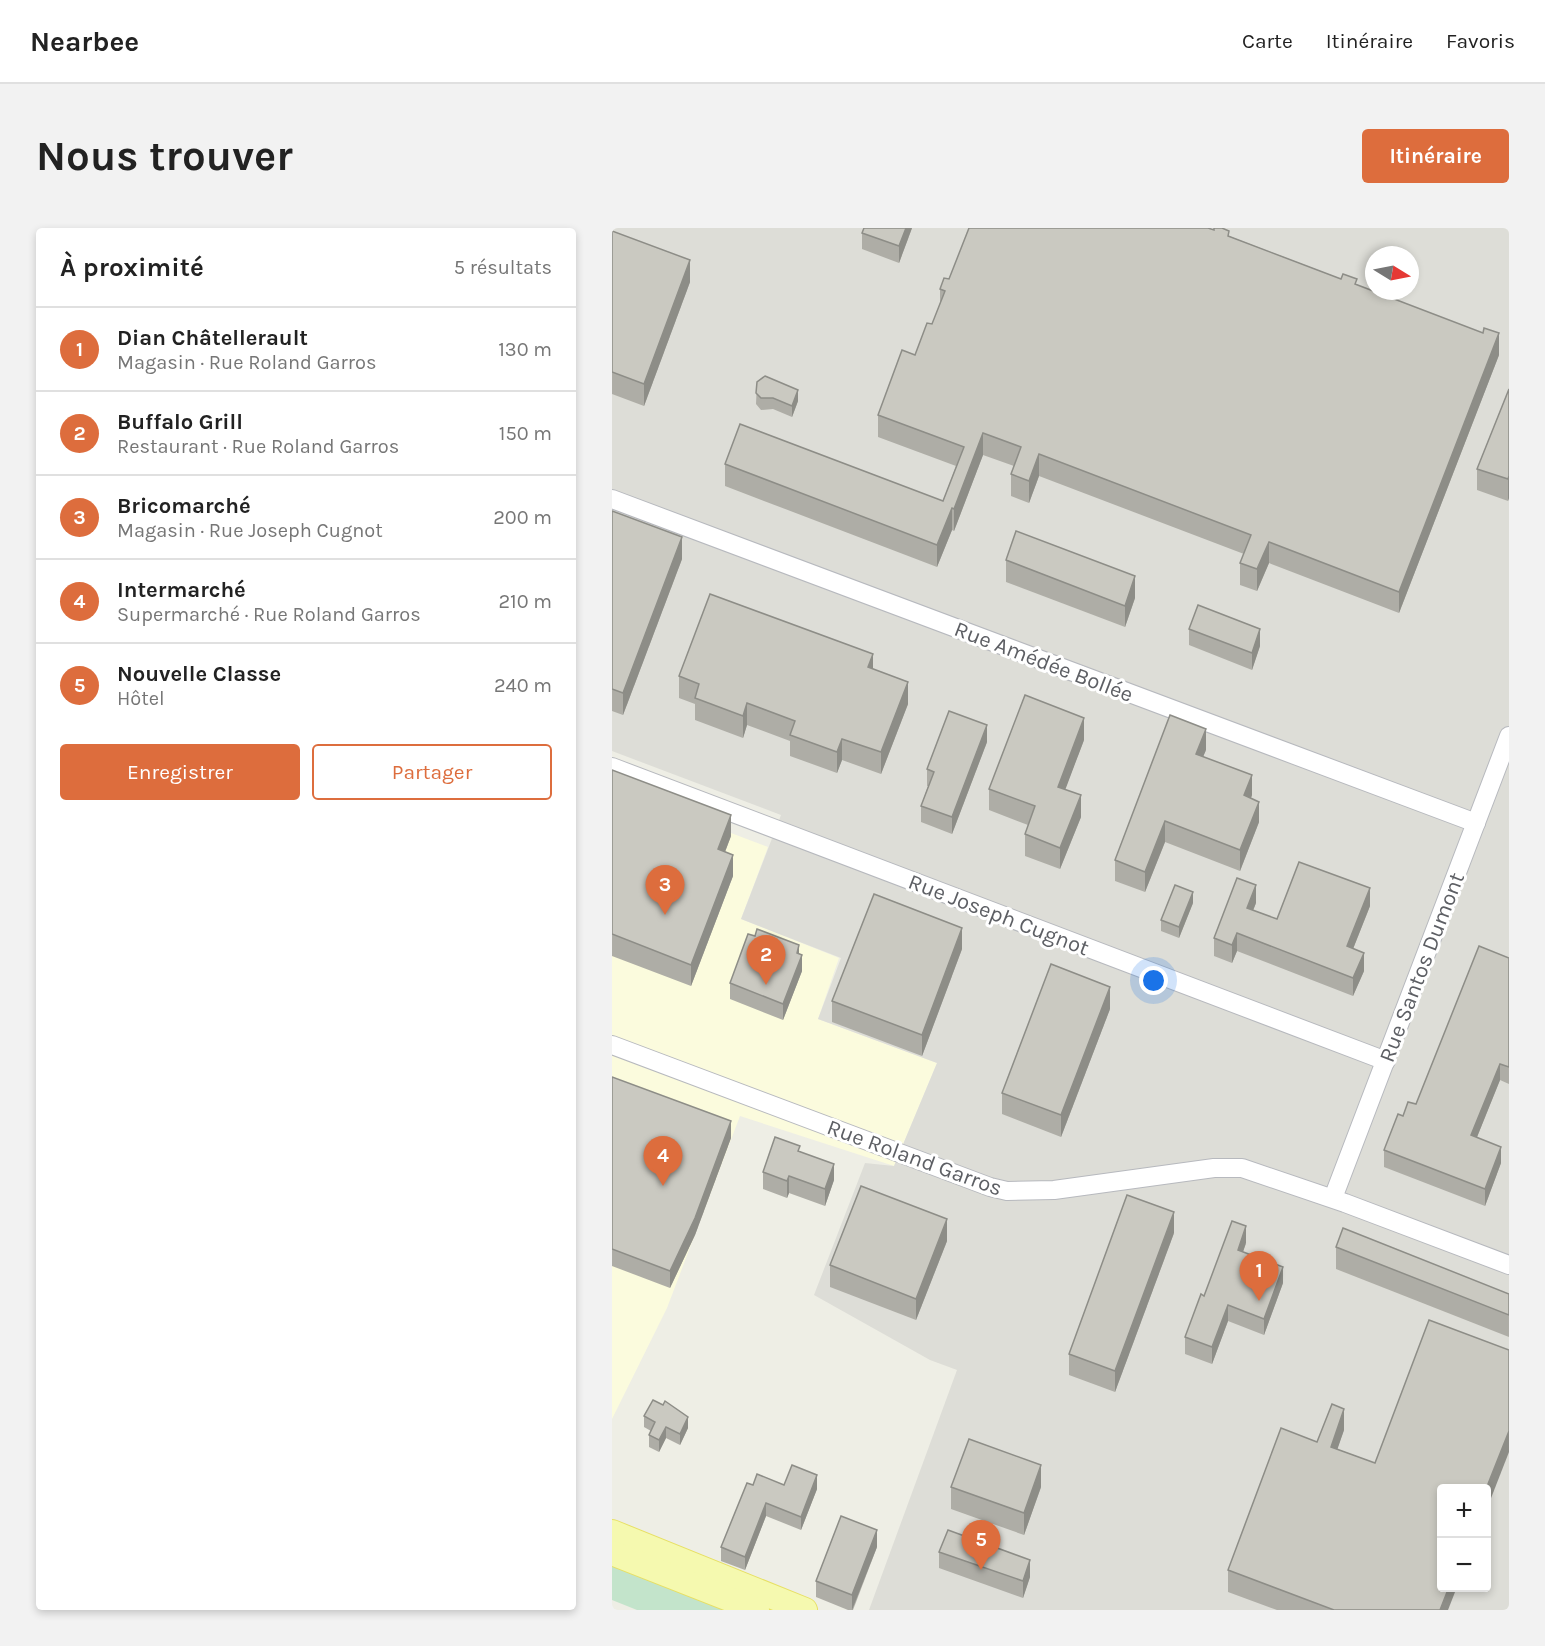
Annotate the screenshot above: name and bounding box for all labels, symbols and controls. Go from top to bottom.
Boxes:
text: Nearbee [30,25,139,58]
text: Carte [1242,29,1293,53]
text: Itinéraire [1326,29,1413,53]
text: Favoris [1446,29,1515,53]
button: Itinéraire [1362,129,1509,183]
text: Nous trouver [36,131,293,181]
north arrow [1365,246,1419,300]
text: À proximité [60,252,204,283]
text: 5 résultats [454,256,552,279]
text: Dian Châtellerault [117,325,308,351]
text: 1 [76,338,83,361]
text: 130 m [498,338,552,361]
text: Magasin · Rue Roland Garros [117,351,377,374]
text: Buffalo Grill [117,409,243,435]
text: 2 [73,422,86,445]
text: 150 m [499,422,552,445]
text: Restaurant · Rue Roland Garros [117,435,399,458]
text: Bricomarché [117,493,251,519]
text: 3 [73,506,86,529]
text: 200 m [493,506,552,529]
text: Magasin · Rue Joseph Cugnot [117,519,383,542]
text: Intermarché [117,577,246,603]
text: 4 [74,590,85,613]
text: 210 m [498,590,552,613]
text: Supermarché · Rue Roland Garros [117,603,421,626]
street label: Rue Amédée Bollée [951,616,1137,708]
text: Nouvelle Classe [117,661,281,687]
text: 5 [74,674,85,697]
text: 240 m [494,674,552,697]
text: Hôtel [117,687,165,710]
button: Enregistrer [60,744,300,800]
button: Partager [312,744,552,800]
pin: 3 [646,866,684,915]
street label: Rue Joseph Cugnot [905,869,1093,961]
street label: Rue Santos Dumont [1374,869,1470,1066]
pin: 2 [746,936,786,985]
your location [1139,966,1168,995]
street label: Rue Roland Garros [824,1114,1006,1202]
pin: 4 [644,1136,682,1186]
pin: 1 [1240,1252,1278,1301]
map controls [1437,1484,1491,1592]
button: + [1437,1484,1491,1538]
pin: 5 [962,1520,1000,1570]
button: − [1437,1538,1491,1592]

